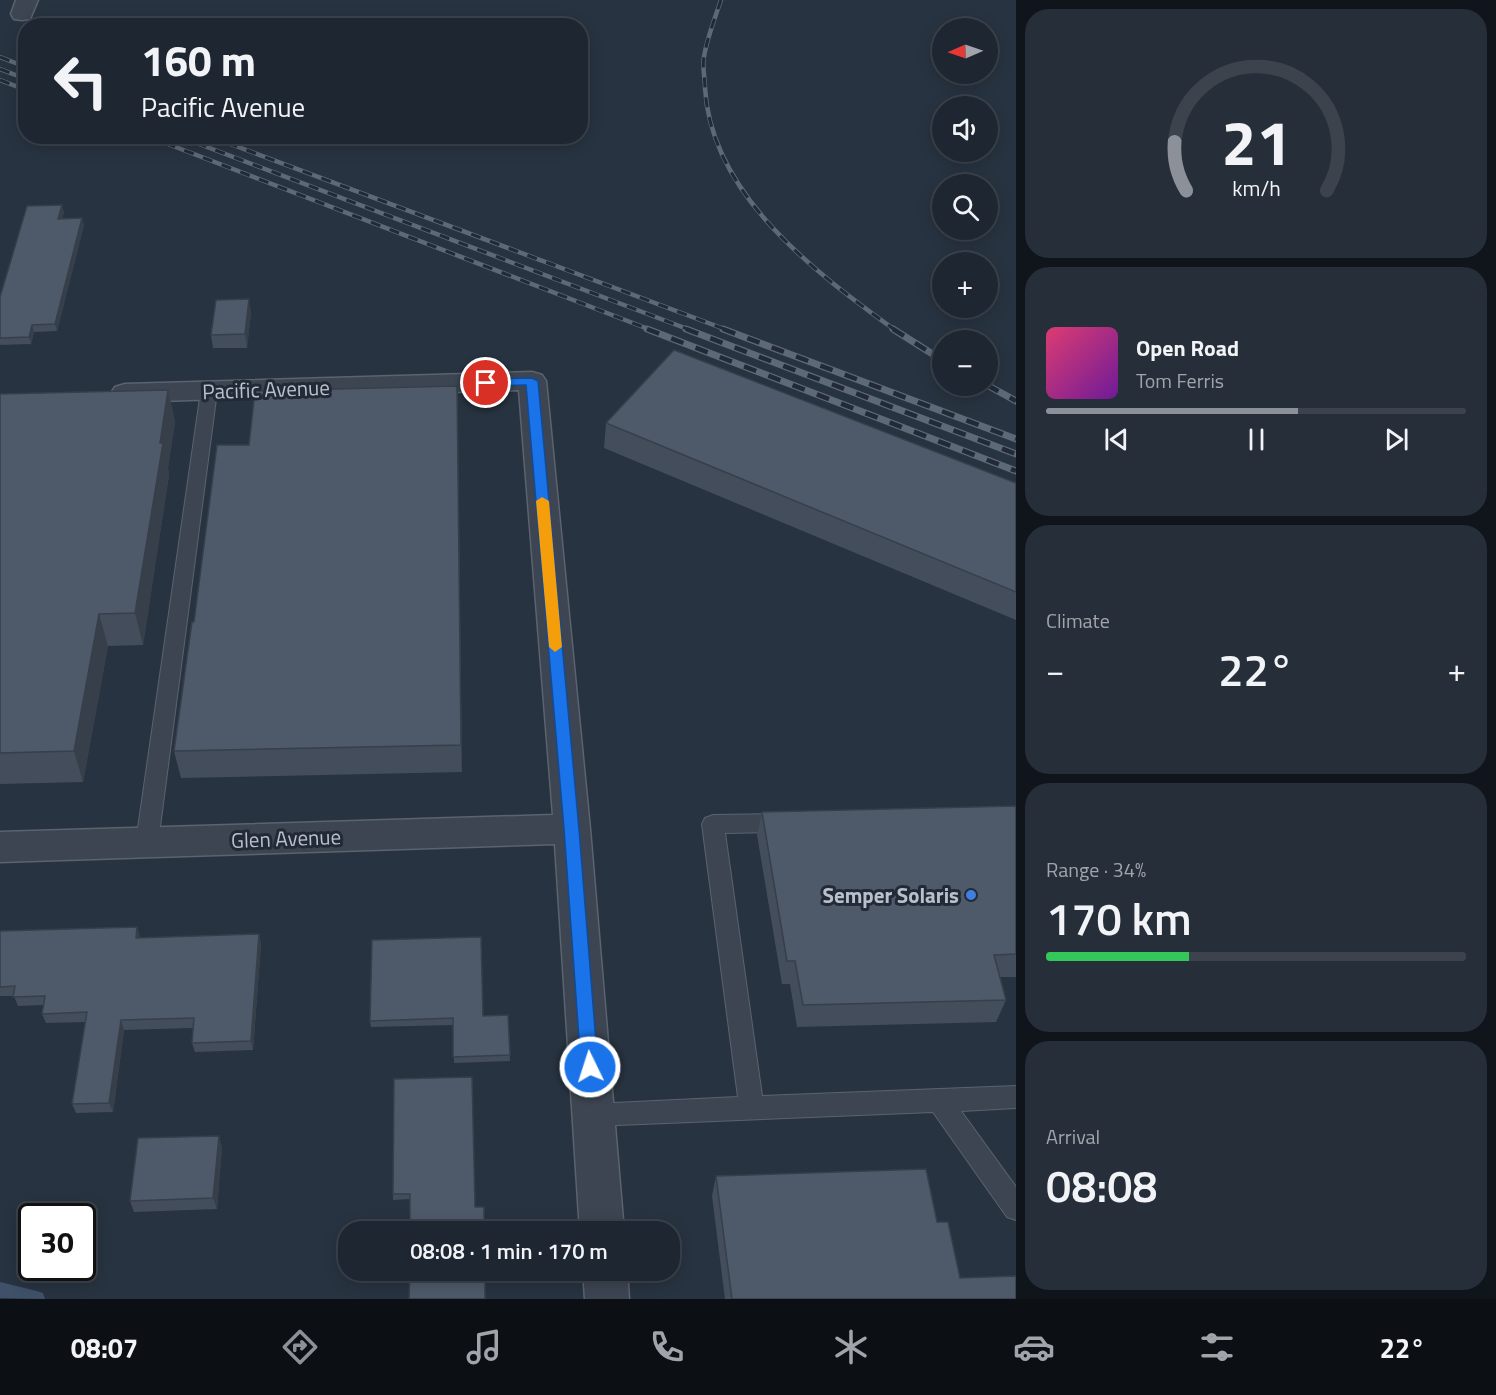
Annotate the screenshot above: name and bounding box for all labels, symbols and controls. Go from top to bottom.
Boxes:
north arrow [932,18,998,84]
map controls [932,18,998,396]
text: 160 m [141,28,256,92]
icon: left [42,42,120,120]
text: Pacific Avenue [141,86,305,127]
text: 21 [1221,94,1291,189]
button: sound [932,96,998,162]
text: km/h [1232,172,1280,204]
button: search [932,174,998,240]
button: + [932,252,998,318]
button: − [932,330,998,396]
text: Open Road [1136,331,1239,365]
pin [460,357,511,408]
text: Tom Ferris [1136,365,1224,396]
icon: arrive [469,366,502,399]
street label: Pacific Avenue [202,371,330,407]
icon: previous [1100,423,1133,456]
icon: pause [1240,423,1273,456]
icon: next [1380,423,1413,456]
text: Climate [1046,605,1110,636]
text: 22° [1218,635,1294,703]
text: − [1046,645,1064,695]
text: + [1448,645,1466,695]
street label: Glen Avenue [230,820,342,856]
text: Range · 34% [1046,854,1146,885]
place label: Semper Solaris [823,879,959,911]
text: 170 km [1046,884,1192,952]
marker: Semper Solaris [964,888,978,902]
position arrow [558,1035,622,1099]
text: Arrival [1046,1121,1100,1152]
text: 08:08 [1046,1151,1158,1219]
speed limit sign: 30 [18,1203,96,1281]
text: 08:08 · 1 min · 170 m [410,1234,608,1268]
icon: directions [279,1326,321,1368]
icon: music [463,1326,505,1368]
icon: phone [646,1326,688,1368]
icon: climate [830,1326,872,1368]
icon: car [1013,1326,1055,1368]
icon: filters [1196,1326,1238,1368]
text: 08:07 [71,1327,138,1368]
text: 22° [1380,1327,1425,1368]

